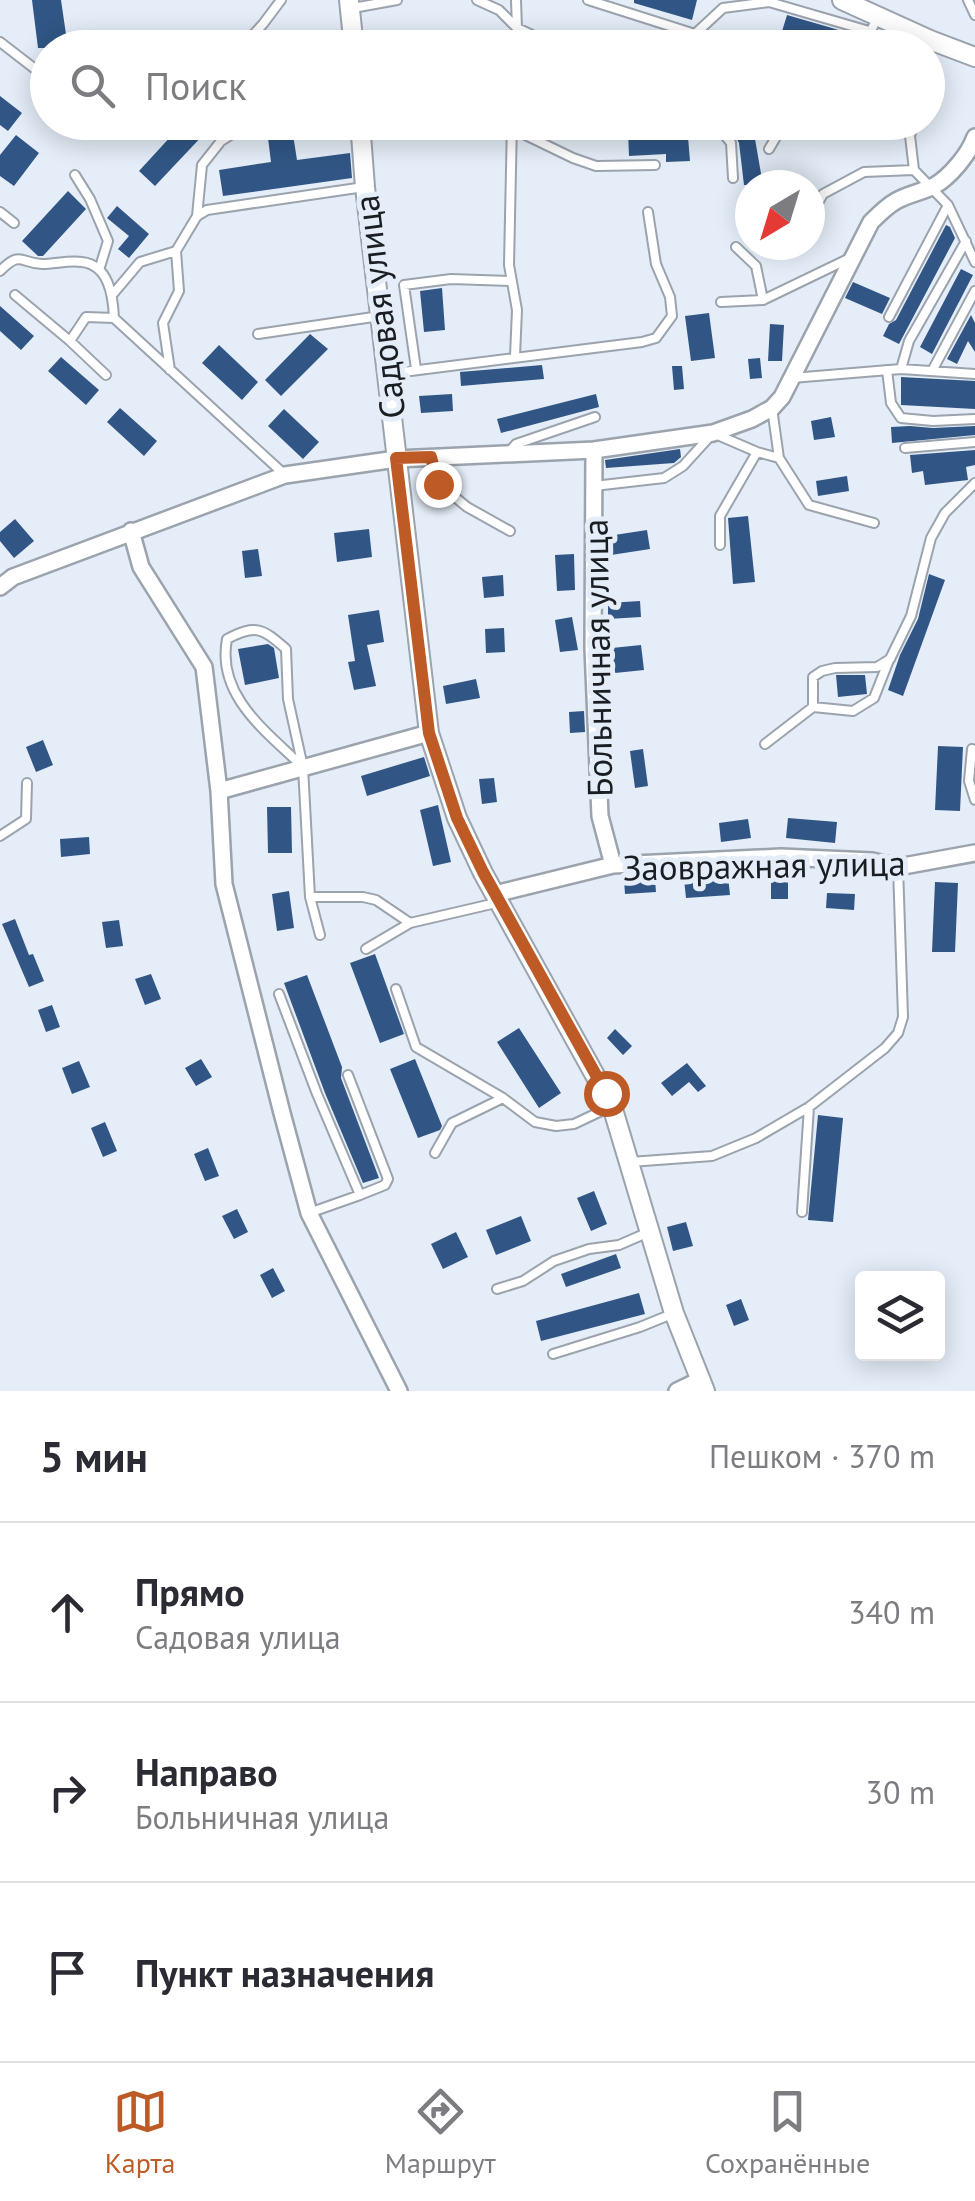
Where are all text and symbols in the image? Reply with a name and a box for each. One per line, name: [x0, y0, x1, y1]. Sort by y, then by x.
search box: [30, 30, 945, 140]
icon: search: [65, 58, 120, 113]
text: Поиск: [145, 61, 246, 110]
north arrow: [735, 170, 825, 260]
street label: Садовая улица: [342, 193, 416, 421]
route end: [416, 462, 462, 508]
street label: Больничная улица: [572, 519, 622, 797]
street label: Заовражная улица: [622, 840, 906, 890]
route start: [584, 1071, 630, 1117]
map controls: [855, 1271, 945, 1361]
button: layers: [855, 1271, 945, 1361]
text: 5 мин: [40, 1429, 148, 1484]
text: Пешком · 370 m: [709, 1435, 935, 1477]
text: Прямо: [135, 1567, 245, 1616]
icon: ahead: [40, 1585, 95, 1640]
text: 340 m: [848, 1591, 935, 1633]
text: Садовая улица: [135, 1616, 341, 1658]
text: Направо: [135, 1747, 278, 1796]
icon: right: [40, 1765, 95, 1820]
text: 30 m: [866, 1771, 935, 1813]
text: Больничная улица: [135, 1796, 389, 1838]
icon: arrive: [40, 1945, 95, 2000]
text: Пункт назначения: [135, 1948, 434, 1997]
tab: Карта: [105, 2084, 175, 2181]
tab: Маршрут: [385, 2084, 496, 2181]
tab: Сохранённые: [705, 2084, 870, 2181]

